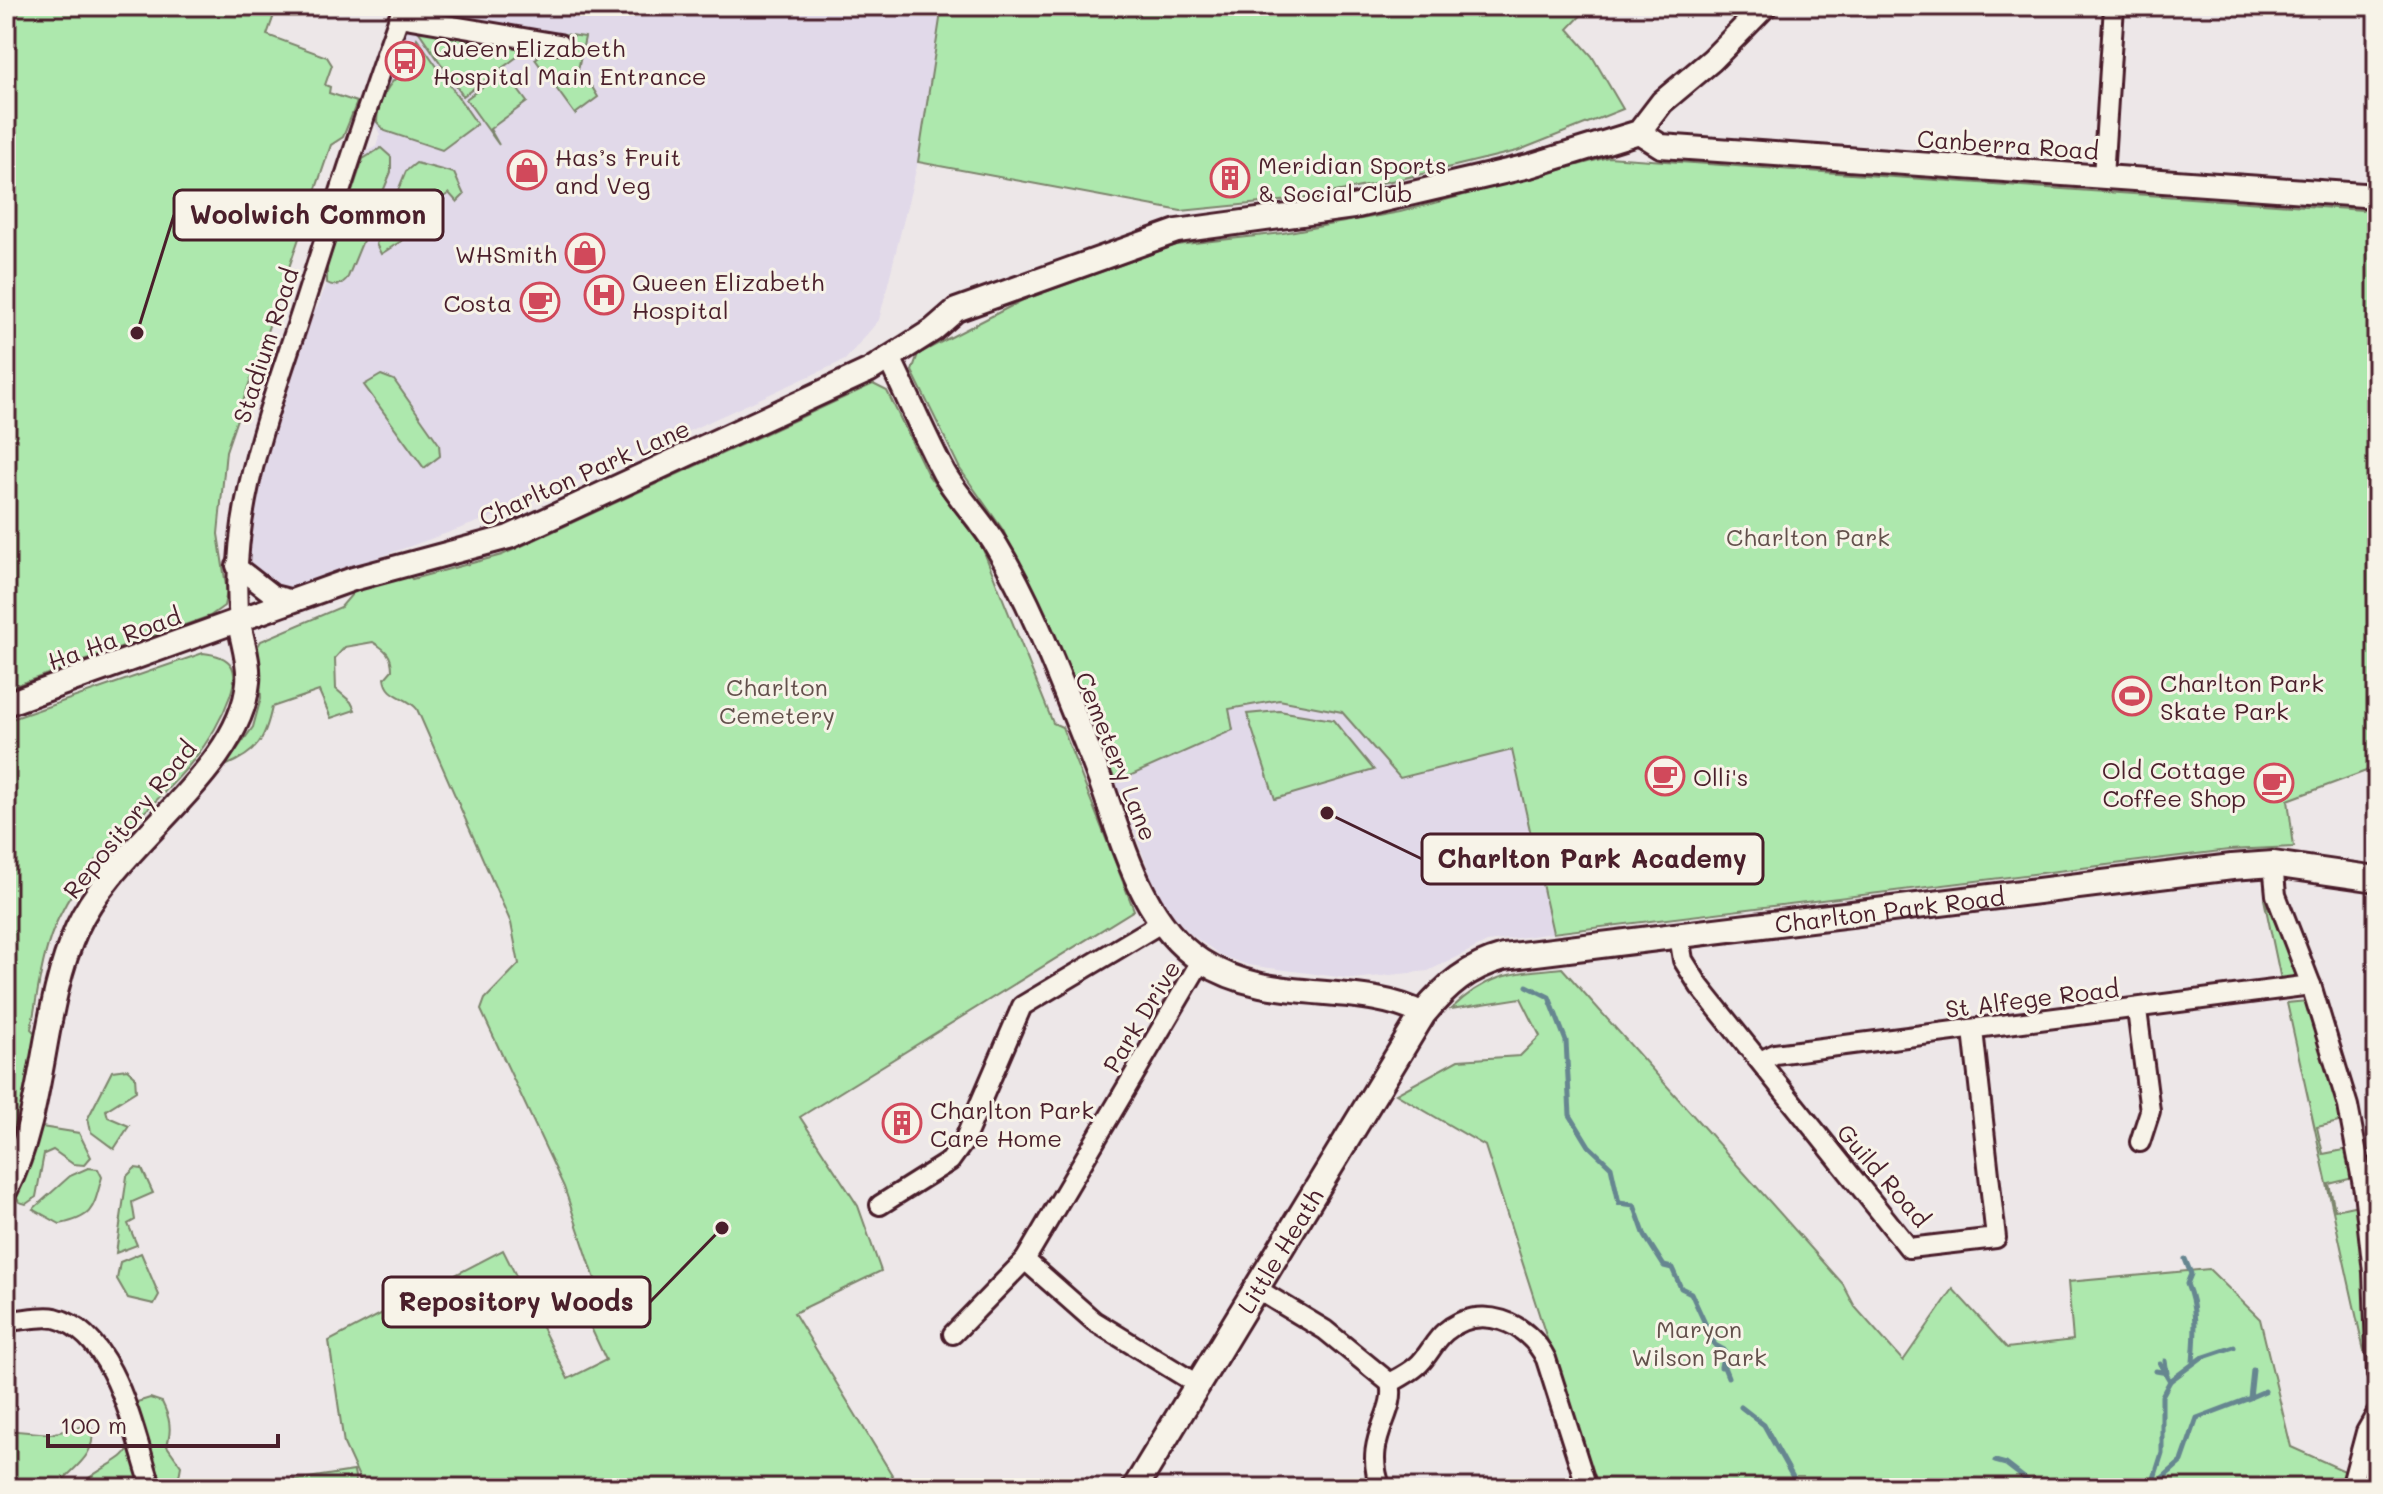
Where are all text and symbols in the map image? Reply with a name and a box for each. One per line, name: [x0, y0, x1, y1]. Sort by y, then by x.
place label: Queen Elizabeth Hospital Main Entrance: [433, 32, 707, 91]
bus stop icon: Queen Elizabeth Hospital Main Entrance: [384, 40, 426, 82]
street label: Canberra Road: [1916, 122, 2100, 166]
place label: Has’s Fruit and Veg: [555, 141, 681, 200]
shop icon: Has’s Fruit and Veg: [506, 149, 548, 191]
place label: Meridian Sports & Social Club: [1258, 149, 1447, 208]
building icon: Meridian Sports & Social Club: [1209, 157, 1251, 199]
callout: Woolwich Common: [174, 190, 443, 240]
text: Woolwich Common: [190, 197, 426, 231]
shop icon: WHSmith: [564, 232, 606, 274]
place label: WHSmith: [455, 238, 557, 269]
street label: Stadium Road: [225, 264, 305, 426]
place label: Queen Elizabeth Hospital: [632, 266, 824, 325]
hospital icon: Queen Elizabeth Hospital: [583, 274, 625, 316]
cafe icon: Costa: [519, 281, 561, 323]
place label: Costa: [443, 287, 512, 318]
street label: Charlton Park Lane: [474, 412, 694, 532]
park label: Charlton Park: [1726, 521, 1890, 552]
street label: Ha Ha Road: [43, 600, 185, 676]
street label: Cemetery Lane: [1069, 667, 1165, 845]
place label: Charlton Park Skate Park: [2160, 667, 2324, 726]
park label: Charlton Cemetery: [719, 671, 835, 730]
sports icon: Charlton Park Skate Park: [2111, 675, 2153, 717]
street label: Repository Road: [56, 733, 202, 905]
place label: Old Cottage Coffee Shop: [2102, 754, 2246, 813]
cafe icon: Olli's: [1644, 755, 1686, 797]
place label: Olli's: [1693, 761, 1748, 792]
cafe icon: Old Cottage Coffee Shop: [2253, 762, 2295, 804]
callout: Charlton Park Academy: [1422, 834, 1763, 884]
text: Charlton Park Academy: [1437, 841, 1747, 875]
street label: Charlton Park Road: [1773, 880, 2006, 939]
street label: Park Drive: [1095, 954, 1187, 1078]
street label: St Alfege Road: [1943, 972, 2121, 1024]
place label: Charlton Park Care Home: [930, 1094, 1094, 1153]
building icon: Charlton Park Care Home: [881, 1102, 923, 1144]
street label: Guild Road: [1831, 1117, 1937, 1233]
street label: Little Heath: [1230, 1182, 1329, 1319]
callout: Repository Woods: [383, 1277, 650, 1327]
text: Repository Woods: [398, 1284, 634, 1318]
park label: Maryon Wilson Park: [1631, 1313, 1767, 1372]
scale bar: [48, 1398, 278, 1448]
text: 100 m: [60, 1409, 127, 1440]

